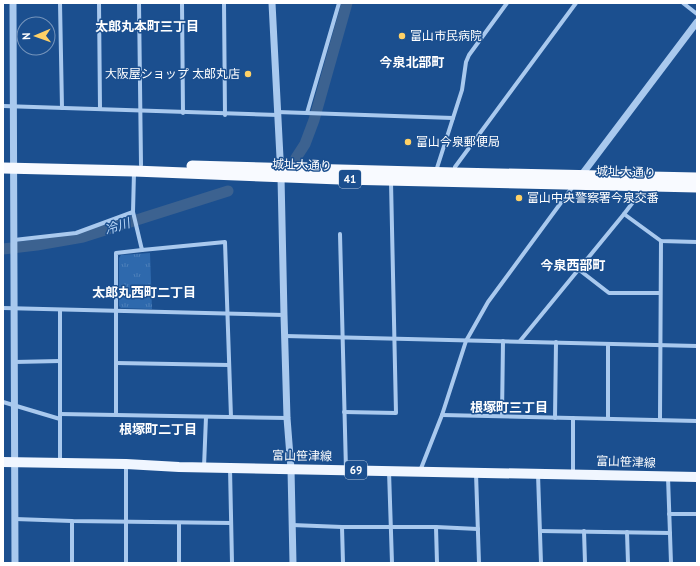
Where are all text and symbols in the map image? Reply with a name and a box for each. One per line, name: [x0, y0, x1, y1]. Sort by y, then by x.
north arrow: [16, 16, 56, 56]
district label: 太郎丸本町三丁目: [95, 18, 199, 35]
place label: 富山市民病院: [410, 28, 482, 43]
marker: 富山市民病院: [397, 31, 407, 41]
text: N: [19, 32, 33, 40]
district label: 今泉北部町: [379, 54, 445, 71]
place label: 大阪屋ショップ 太郎丸店: [105, 66, 240, 81]
marker: 大阪屋ショップ 太郎丸店: [243, 69, 253, 79]
place label: 富山今泉郵便局: [416, 134, 500, 149]
marker: 富山今泉郵便局: [403, 137, 413, 147]
street label: 城址大通り: [272, 156, 332, 173]
street label: 城址大通り: [596, 163, 656, 180]
road number: 41: [339, 170, 361, 188]
place label: 富山中央警察署今泉交番: [527, 190, 659, 205]
marker: 富山中央警察署今泉交番: [514, 193, 524, 203]
water label: 冷川: [102, 214, 134, 239]
district label: 今泉西部町: [540, 257, 606, 274]
district label: 太郎丸西町二丁目: [92, 284, 196, 301]
district label: 根塚町三丁目: [470, 399, 548, 416]
district label: 根塚町二丁目: [119, 421, 197, 438]
street label: 富山笹津線: [272, 447, 332, 464]
street label: 富山笹津線: [596, 453, 656, 470]
road number: 69: [345, 461, 367, 479]

